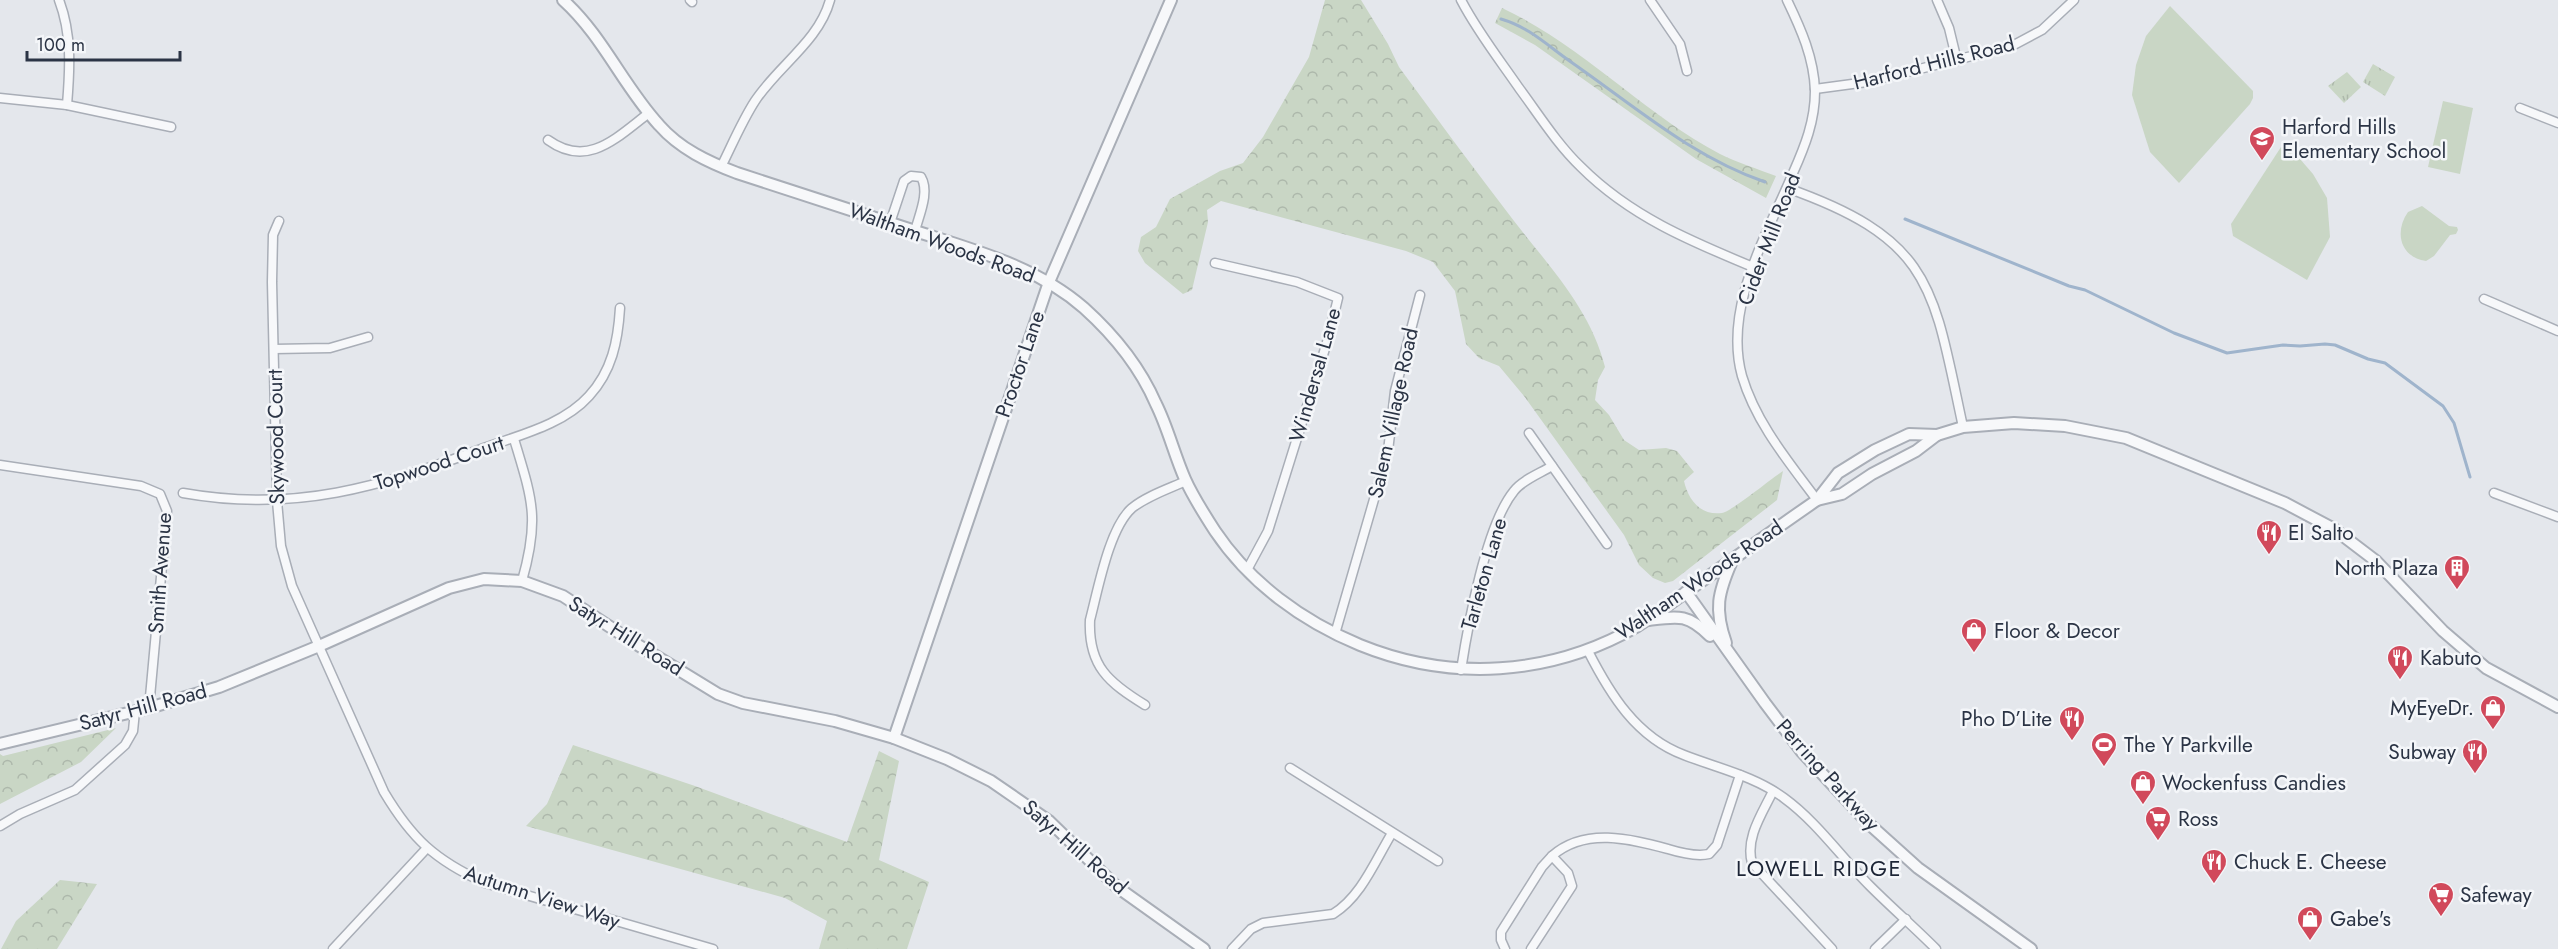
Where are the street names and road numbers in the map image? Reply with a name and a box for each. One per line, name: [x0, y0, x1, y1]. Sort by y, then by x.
street label: Harford Hills Road: [1850, 28, 2018, 98]
street label: Cider Mill Road: [1730, 168, 1808, 310]
street label: Waltham Woods Road: [845, 195, 1039, 291]
street label: Windersal Lane: [1282, 304, 1349, 446]
street label: Proctor Lane: [988, 307, 1052, 421]
street label: Salem Village Road: [1360, 325, 1426, 501]
street label: Skywood Court: [260, 369, 292, 505]
street label: Topwood Court: [370, 428, 508, 498]
street label: Smith Avenue: [141, 511, 179, 634]
street label: Waltham Woods Road: [1609, 513, 1789, 647]
street label: Tarleton Lane: [1454, 514, 1514, 634]
street label: Satyr Hill Road: [562, 589, 690, 683]
street label: Satyr Hill Road: [76, 676, 210, 738]
street label: Perring Parkway: [1769, 712, 1887, 838]
street label: Satyr Hill Road: [1016, 793, 1134, 901]
street label: Autumn View Way: [460, 858, 625, 937]

